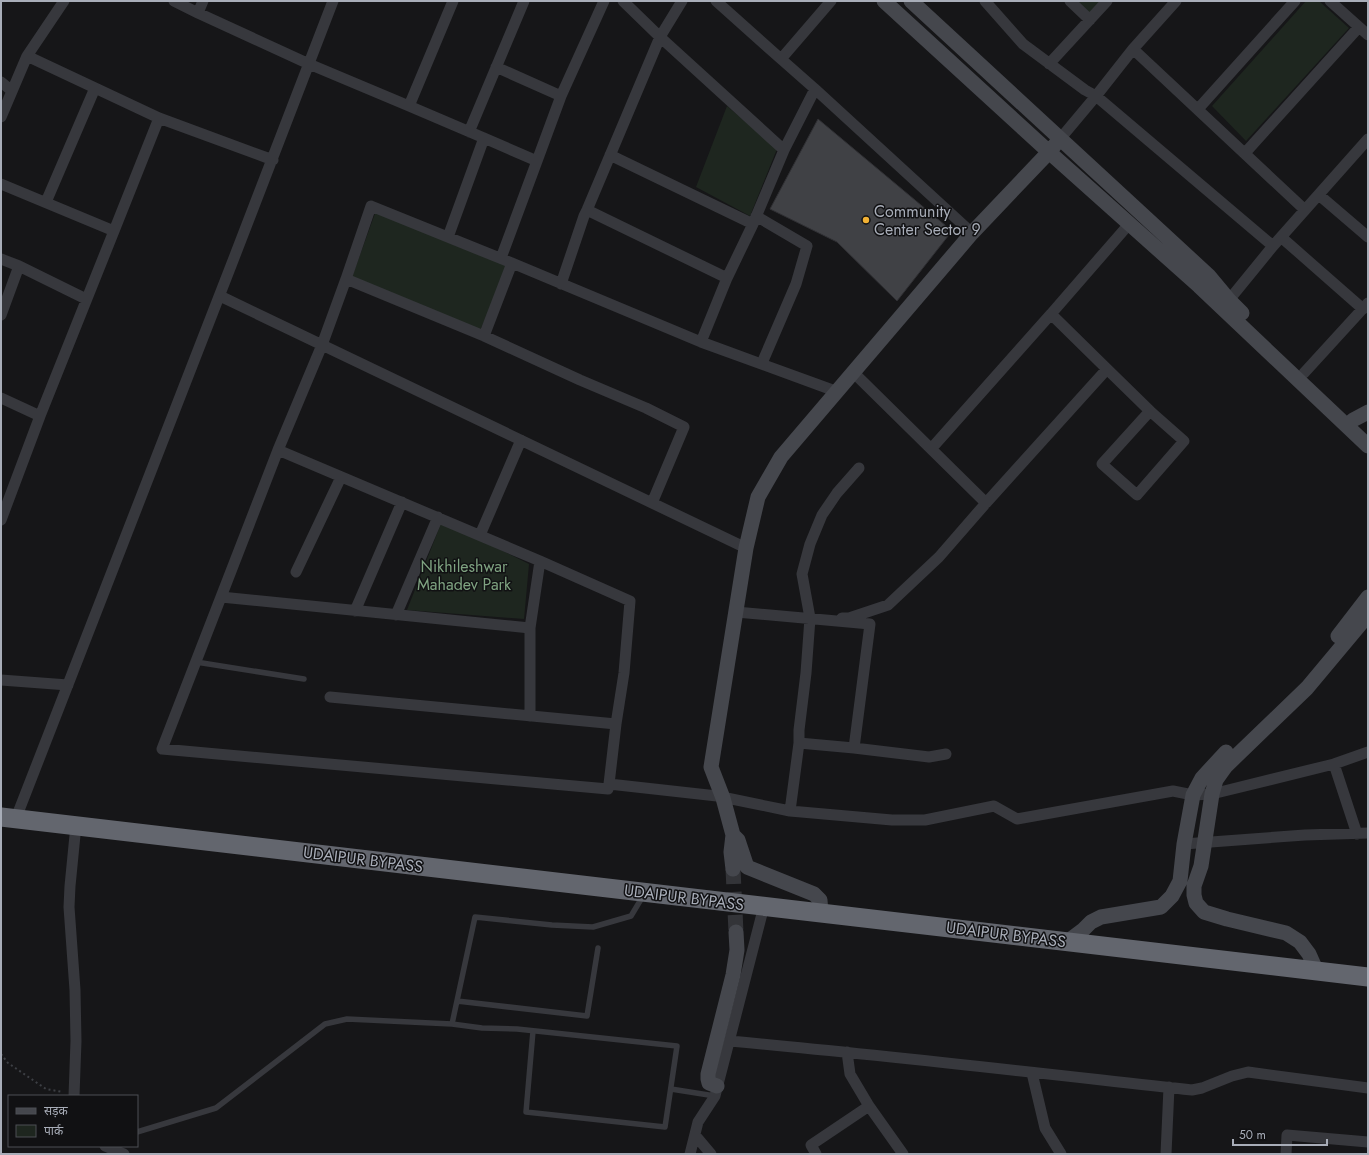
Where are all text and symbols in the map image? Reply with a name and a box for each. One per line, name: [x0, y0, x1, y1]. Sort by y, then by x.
place label: Community Center Sector 9: [874, 200, 981, 241]
marker: Community Center Sector 9: [861, 215, 871, 225]
park label: Nikhileshwar Mahadev Park: [417, 555, 512, 596]
street label: UDAIPUR BYPASS: [302, 841, 424, 878]
street label: UDAIPUR BYPASS: [623, 879, 745, 916]
street label: UDAIPUR BYPASS: [945, 916, 1067, 953]
legend: [8, 1095, 138, 1147]
text: सड़क: [44, 1102, 69, 1120]
scale bar: [1233, 1121, 1327, 1147]
text: पार्क: [44, 1122, 64, 1140]
text: 50 m: [1239, 1126, 1266, 1144]

